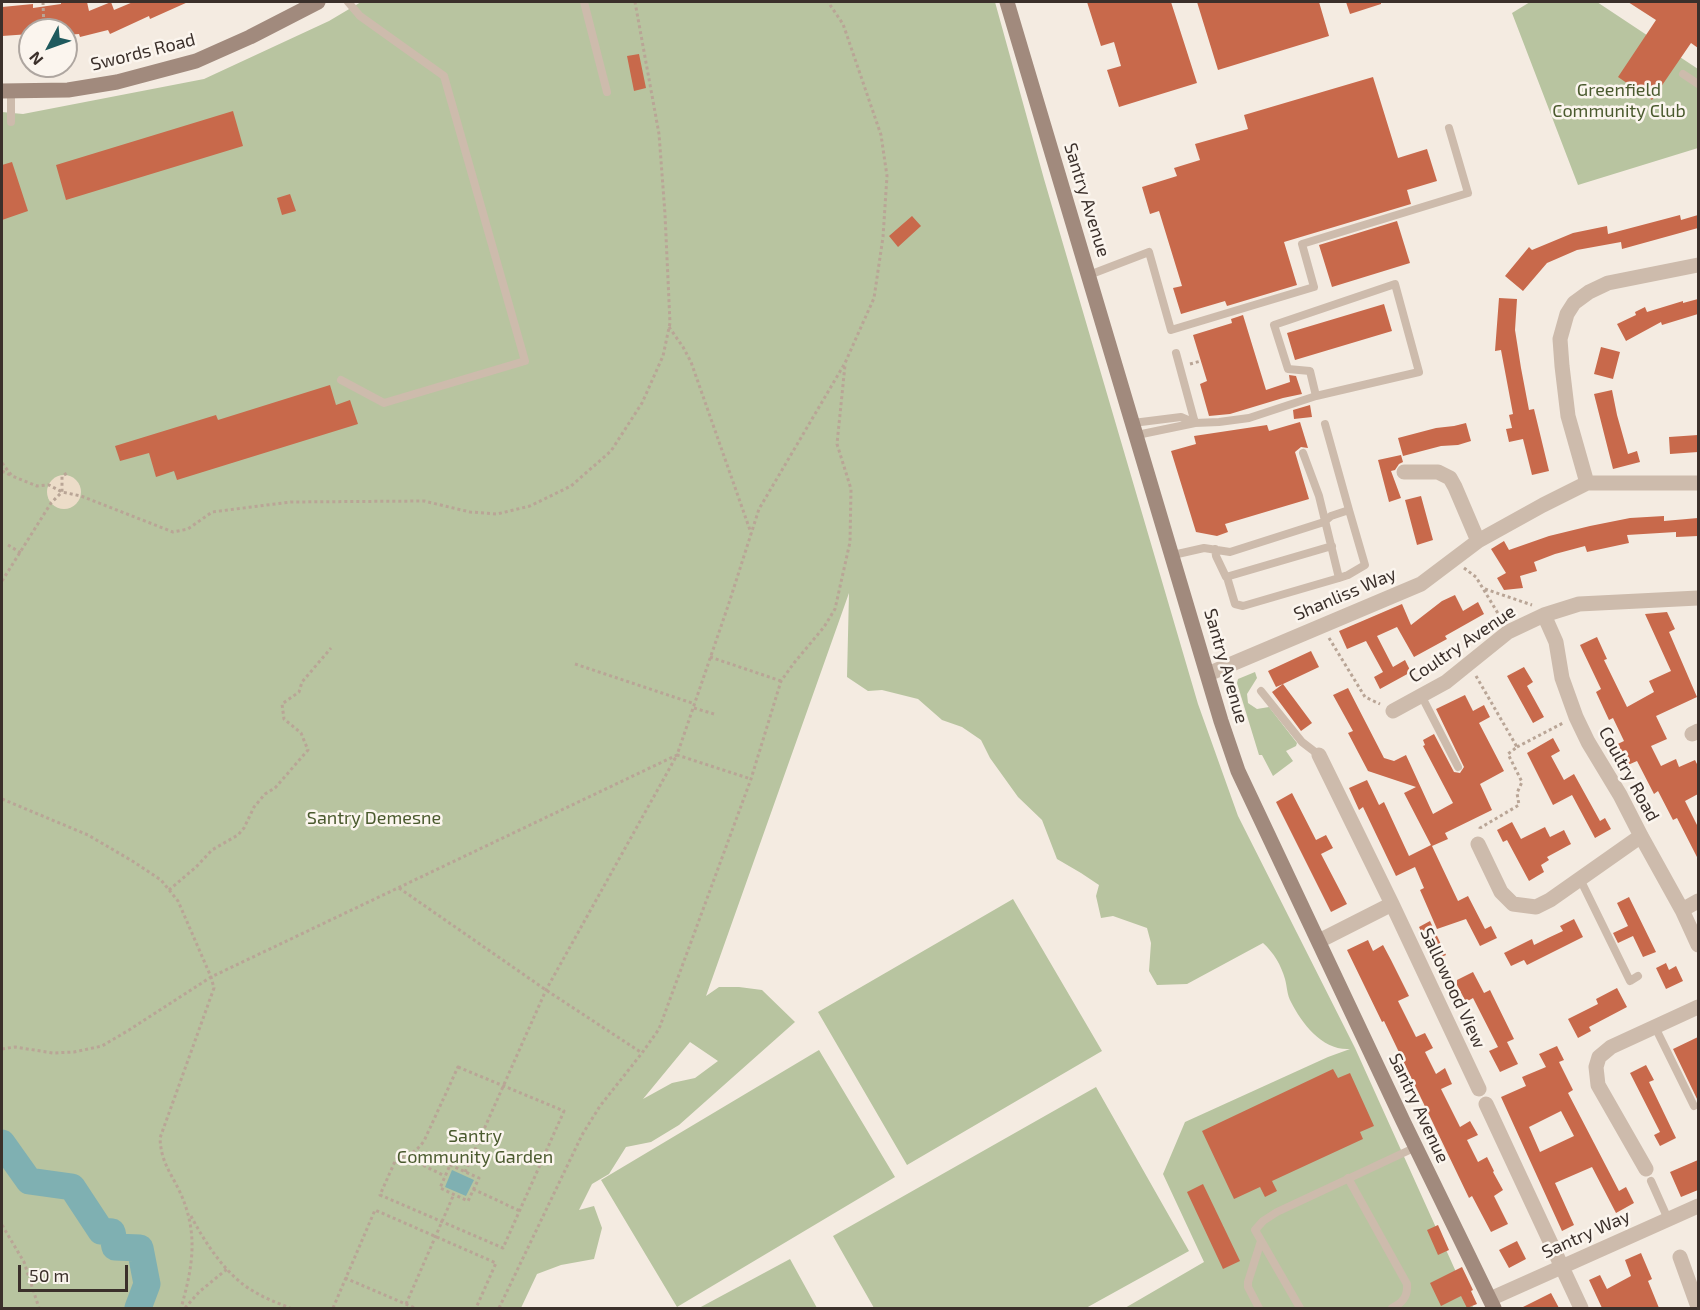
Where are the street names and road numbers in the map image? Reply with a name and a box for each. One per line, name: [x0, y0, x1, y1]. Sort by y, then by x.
street label: Swords Road: [88, 29, 198, 75]
street label: Santry Avenue: [1059, 140, 1115, 260]
street label: Shanliss Way: [1290, 563, 1400, 625]
street label: Coultry Avenue: [1405, 600, 1519, 688]
street label: Santry Avenue: [1199, 606, 1253, 726]
street label: Coultry Road: [1594, 723, 1664, 825]
street label: Sallowood View: [1416, 924, 1490, 1052]
street label: Santry Avenue: [1384, 1050, 1454, 1166]
street label: Santry Way: [1539, 1205, 1633, 1263]

